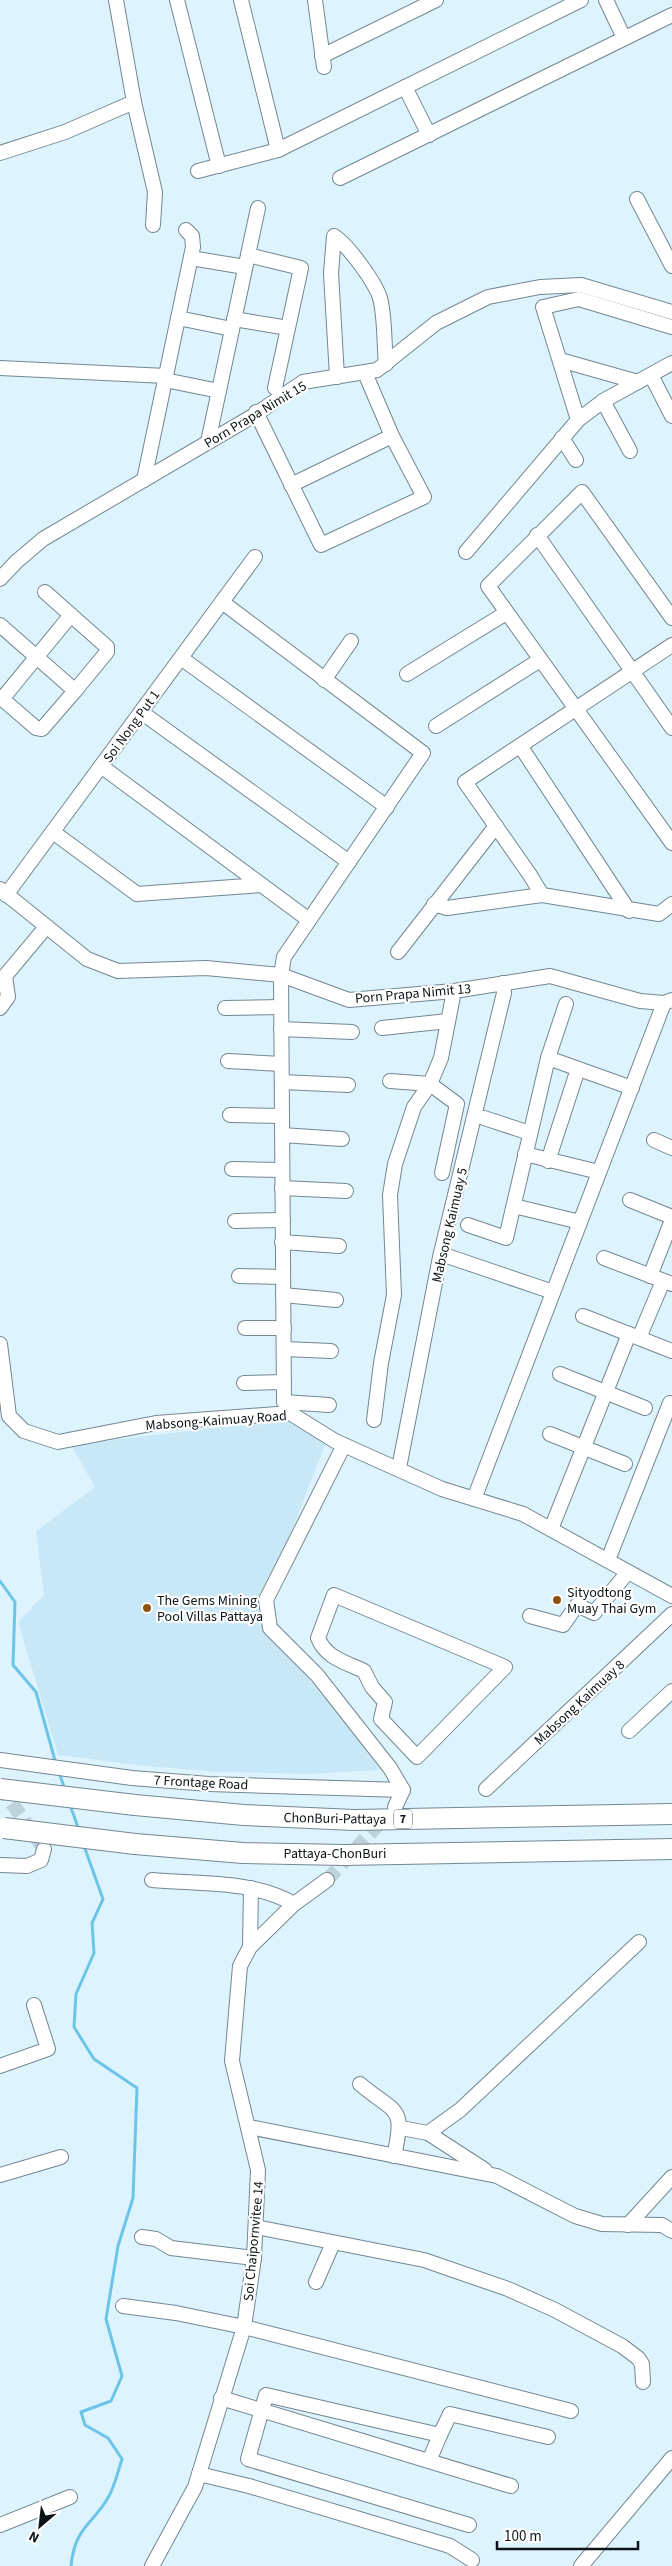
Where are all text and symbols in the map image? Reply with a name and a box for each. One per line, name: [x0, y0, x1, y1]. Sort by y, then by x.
street label: Porn Prapa Nimit 15: [200, 376, 311, 453]
street label: Soi Nong Put 1: [99, 686, 165, 767]
street label: Porn Prapa Nimit 13: [354, 979, 472, 1009]
street label: Mabsong Kaimuay 5: [427, 1166, 473, 1285]
street label: Mabsong-Kaimuay Road: [145, 1406, 287, 1436]
place label: Sityodtong Muay Thai Gym: [567, 1583, 656, 1619]
place label: The Gems Mining Pool Villas Pattaya: [157, 1591, 263, 1627]
marker: Sityodtong Muay Thai Gym: [551, 1594, 563, 1606]
marker: The Gems Mining Pool Villas Pattaya: [141, 1602, 153, 1614]
street label: Mabsong Kaimuay 8: [530, 1655, 629, 1750]
street label: 7 Frontage Road: [153, 1771, 249, 1795]
street label: ChonBuri-Pattaya: [283, 1808, 387, 1830]
road number: 7: [394, 1810, 412, 1828]
street label: Pattaya-ChonBuri: [284, 1844, 386, 1864]
street label: Soi Chaipornvitee 14: [239, 2180, 269, 2302]
north arrow: [15, 2501, 65, 2551]
scale bar: [497, 2518, 638, 2550]
text: N: [26, 2526, 43, 2548]
text: 100 m: [504, 2526, 542, 2547]

